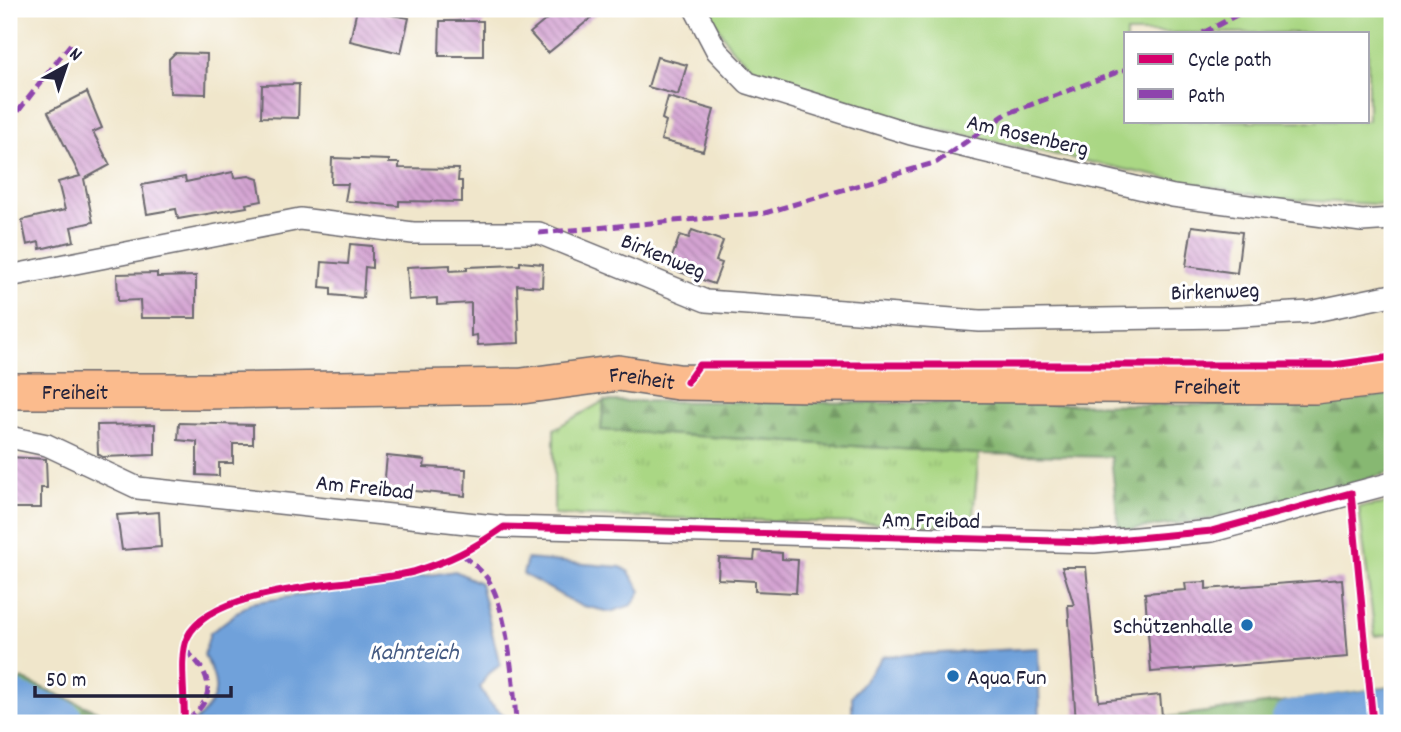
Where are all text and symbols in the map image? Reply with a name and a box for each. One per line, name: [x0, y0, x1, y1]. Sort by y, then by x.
north arrow: [32, 32, 102, 102]
legend: [1124, 32, 1370, 122]
text: N: [62, 42, 87, 69]
text: Cycle path: [1188, 47, 1271, 77]
text: Path: [1188, 83, 1225, 113]
street label: Am Rosenberg: [963, 107, 1091, 167]
street label: Birkenweg: [615, 226, 710, 290]
street label: Birkenweg: [1170, 275, 1260, 312]
street label: Freiheit: [607, 360, 677, 401]
street label: Freiheit: [1174, 372, 1241, 406]
street label: Freiheit: [42, 378, 108, 411]
street label: Am Freibad: [314, 468, 415, 511]
street label: Am Freibad: [882, 505, 980, 540]
place label: Schützenhalle: [1113, 612, 1233, 645]
marker: Schützenhalle: [1239, 617, 1255, 633]
water label: Kahnteich: [370, 637, 459, 671]
scale bar: [35, 655, 231, 699]
place label: Aqua Fun: [967, 663, 1047, 696]
text: 50 m: [46, 667, 86, 697]
marker: Aqua Fun: [945, 668, 961, 684]

